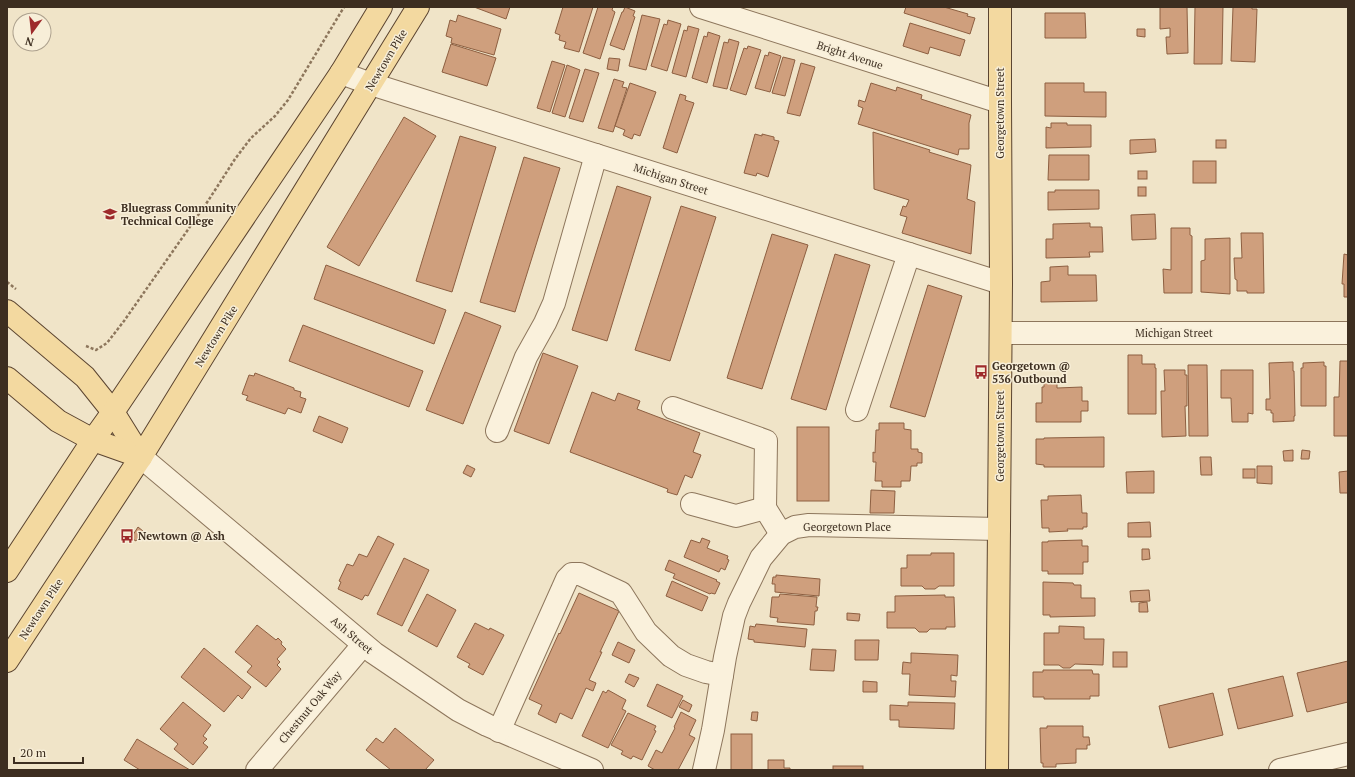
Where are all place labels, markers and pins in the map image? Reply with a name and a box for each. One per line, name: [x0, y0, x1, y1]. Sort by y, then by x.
place label: Bluegrass Community Technical College: [121, 201, 236, 228]
school or university icon: Bluegrass Community Technical College: [102, 206, 118, 222]
place label: Georgetown @ 536 Outbound: [992, 359, 1070, 386]
bus stop icon: Georgetown @ 536 Outbound: [973, 364, 989, 380]
bus stop icon: Newtown @ Ash: [119, 528, 135, 544]
place label: Newtown @ Ash: [138, 529, 225, 543]

